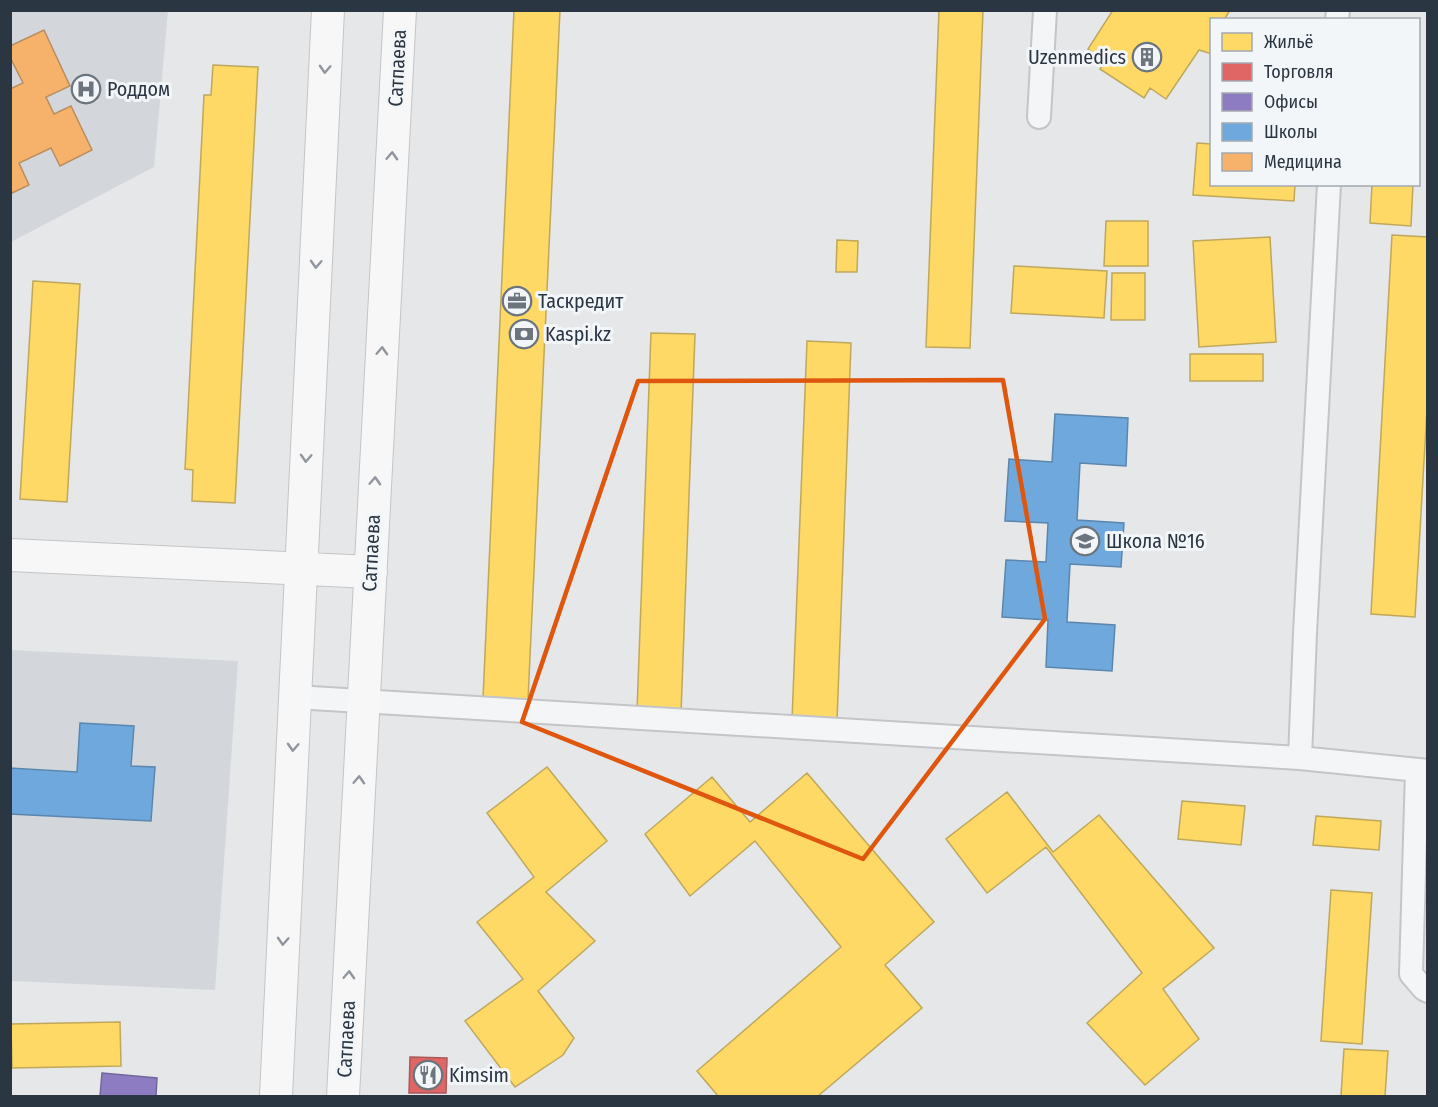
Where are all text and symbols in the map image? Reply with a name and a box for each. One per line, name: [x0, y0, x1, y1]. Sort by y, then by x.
legend: [1210, 18, 1420, 186]
street label: Сатпаева: [383, 29, 411, 107]
text: Жильё: [1264, 31, 1314, 53]
building icon: Uzenmedics: [1131, 41, 1163, 73]
place label: Uzenmedics: [1028, 45, 1126, 69]
text: Торговля: [1264, 61, 1333, 83]
one-way arrow: [318, 64, 331, 73]
hospital icon: Роддом: [70, 73, 102, 105]
place label: Роддом: [107, 77, 170, 101]
text: Офисы: [1264, 91, 1318, 113]
text: Школы: [1264, 121, 1318, 143]
text: Медицина: [1264, 151, 1342, 173]
one-way arrow: [385, 152, 398, 161]
one-way arrow: [309, 259, 322, 268]
office icon: Таскредит: [501, 285, 533, 317]
place label: Таскредит: [538, 289, 624, 313]
bank icon: Kaspi.kz: [508, 318, 540, 350]
place label: Kaspi.kz: [545, 322, 611, 346]
one-way arrow: [375, 346, 388, 355]
one-way arrow: [300, 454, 313, 463]
one-way arrow: [369, 476, 382, 485]
street label: Сатпаева: [357, 514, 385, 592]
school or university icon: Школа №16: [1069, 525, 1101, 557]
place label: Школа №16: [1106, 529, 1205, 553]
one-way arrow: [286, 742, 299, 751]
one-way arrow: [353, 776, 366, 785]
one-way arrow: [277, 937, 290, 946]
one-way arrow: [342, 971, 355, 980]
street label: Сатпаева: [332, 1000, 360, 1078]
restaurant icon: Kimsim: [412, 1059, 444, 1091]
place label: Kimsim: [449, 1063, 509, 1087]

